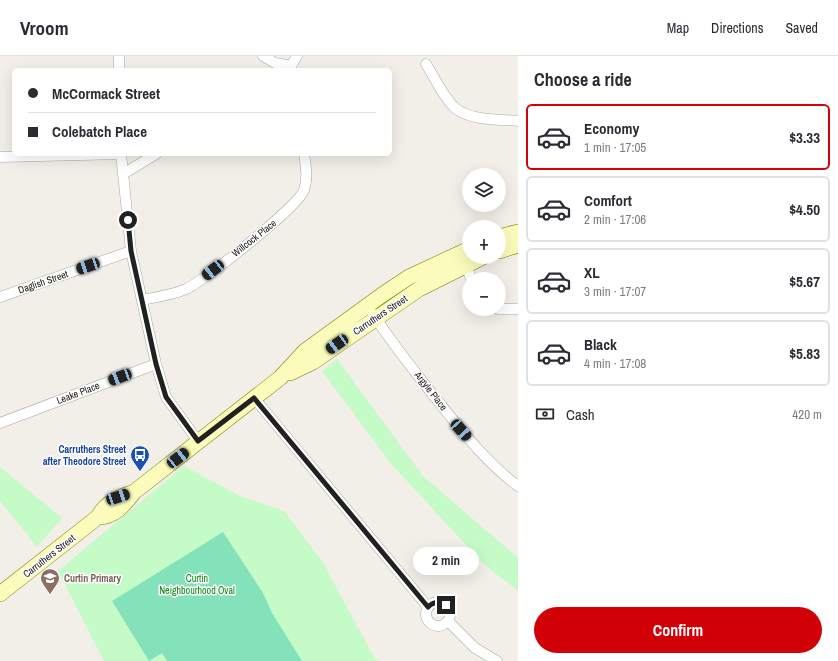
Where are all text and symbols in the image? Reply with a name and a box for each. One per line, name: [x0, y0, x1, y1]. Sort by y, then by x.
text: Vroom: [20, 15, 69, 41]
text: Map: [667, 19, 689, 37]
text: Directions: [711, 19, 763, 37]
text: Saved: [785, 19, 818, 37]
text: Choose a ride: [534, 67, 632, 92]
text: McCormack Street: [52, 83, 160, 104]
text: Economy: [584, 118, 639, 139]
icon: car: [536, 119, 572, 155]
text: Colebatch Place: [52, 121, 147, 142]
text: $3.33: [789, 127, 820, 148]
text: 1 min · 17:05: [584, 139, 646, 156]
map controls: [462, 168, 506, 316]
button: layers: [462, 168, 506, 212]
text: Comfort: [584, 190, 632, 211]
icon: car: [536, 191, 572, 227]
text: $4.50: [789, 199, 820, 220]
route start: [119, 211, 137, 229]
text: 2 min · 17:06: [584, 211, 646, 228]
street label: Willcock Place: [229, 216, 279, 260]
button: +: [462, 220, 506, 264]
car: [75, 256, 101, 276]
car: [200, 258, 226, 282]
text: XL: [584, 262, 600, 283]
icon: car: [536, 263, 572, 299]
street label: Daglish Street: [16, 267, 70, 297]
text: $5.67: [789, 271, 820, 292]
button: −: [462, 272, 506, 316]
text: 3 min · 17:07: [584, 283, 646, 300]
street label: Carruthers Street: [350, 292, 410, 338]
car: [324, 332, 350, 356]
text: Black: [584, 334, 617, 355]
icon: car: [536, 335, 572, 371]
text: $5.83: [789, 343, 820, 364]
text: 4 min · 17:08: [584, 355, 646, 372]
car: [107, 367, 133, 387]
street label: Argyle Place: [411, 368, 451, 413]
street label: Leake Place: [55, 379, 102, 407]
icon: cash: [534, 403, 556, 425]
text: Cash: [566, 404, 595, 425]
text: 420 m: [792, 406, 822, 423]
car: [449, 417, 473, 443]
place label: Carruthers Street after Theodore Street: [43, 443, 126, 468]
bus stop icon: Carruthers Street after Theodore Street: [129, 444, 151, 472]
car: [165, 446, 191, 470]
car: [105, 488, 131, 506]
street label: Carruthers Street: [20, 531, 78, 580]
callout: 2 min: [413, 547, 479, 575]
text: 2 min: [432, 552, 460, 569]
school or university icon: Curtin Primary: [39, 567, 61, 595]
place label: Curtin Primary: [64, 572, 121, 585]
park label: Curtin Neighbourhood Oval: [159, 572, 235, 597]
route end: [437, 596, 455, 614]
button: Confirm: [534, 607, 822, 653]

